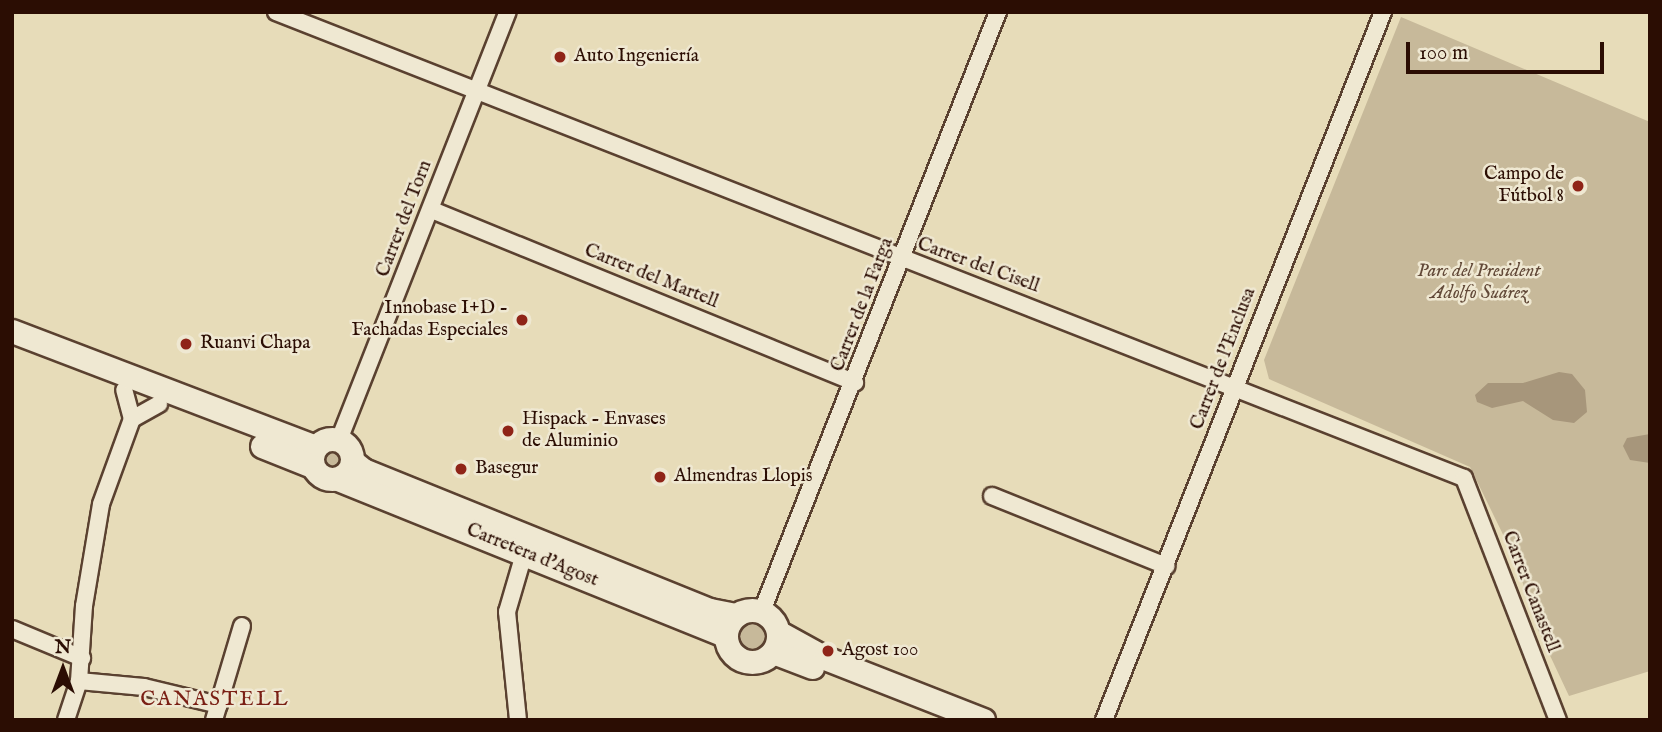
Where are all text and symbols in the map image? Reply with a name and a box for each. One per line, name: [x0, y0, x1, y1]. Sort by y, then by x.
scale bar: [1410, 28, 1608, 72]
text: 100 m: [1419, 40, 1468, 67]
place label: Auto Ingeniería: [574, 46, 699, 68]
marker: Auto Ingeniería: [552, 49, 568, 65]
street label: Carrer del Torn: [372, 157, 438, 281]
place label: Campo de Fútbol 8: [1484, 164, 1564, 208]
marker: Campo de Fútbol 8: [1570, 178, 1586, 194]
street label: Carrer del Cisell: [914, 233, 1042, 299]
street label: Carrer de la Farga: [827, 235, 899, 375]
street label: Carrer del Martell: [581, 240, 721, 314]
park label: Parc del President Adolfo Suárez: [1417, 261, 1541, 305]
street label: Carrer de l'Enclusa: [1186, 285, 1262, 433]
place label: Innobase I+D - Fachadas Especiales: [352, 298, 508, 342]
marker: Innobase I+D - Fachadas Especiales: [514, 312, 530, 328]
place label: Ruanvi Chapa: [200, 333, 310, 355]
marker: Ruanvi Chapa: [178, 336, 194, 352]
place label: Hispack - Envases de Aluminio: [522, 409, 666, 453]
marker: Hispack - Envases de Aluminio: [500, 423, 516, 439]
place label: Basegur: [475, 458, 538, 480]
marker: Basegur: [453, 461, 469, 477]
place label: Almendras Llopis: [674, 466, 812, 488]
marker: Almendras Llopis: [652, 469, 668, 485]
street label: Carretera d'Agost: [463, 519, 601, 593]
street label: Carrer Canastell: [1496, 528, 1564, 656]
north arrow: [28, 634, 98, 704]
text: N: [55, 636, 71, 660]
place label: Agost 100: [842, 640, 918, 662]
marker: Agost 100: [820, 643, 836, 659]
district label: CANASTELL: [141, 687, 289, 713]

